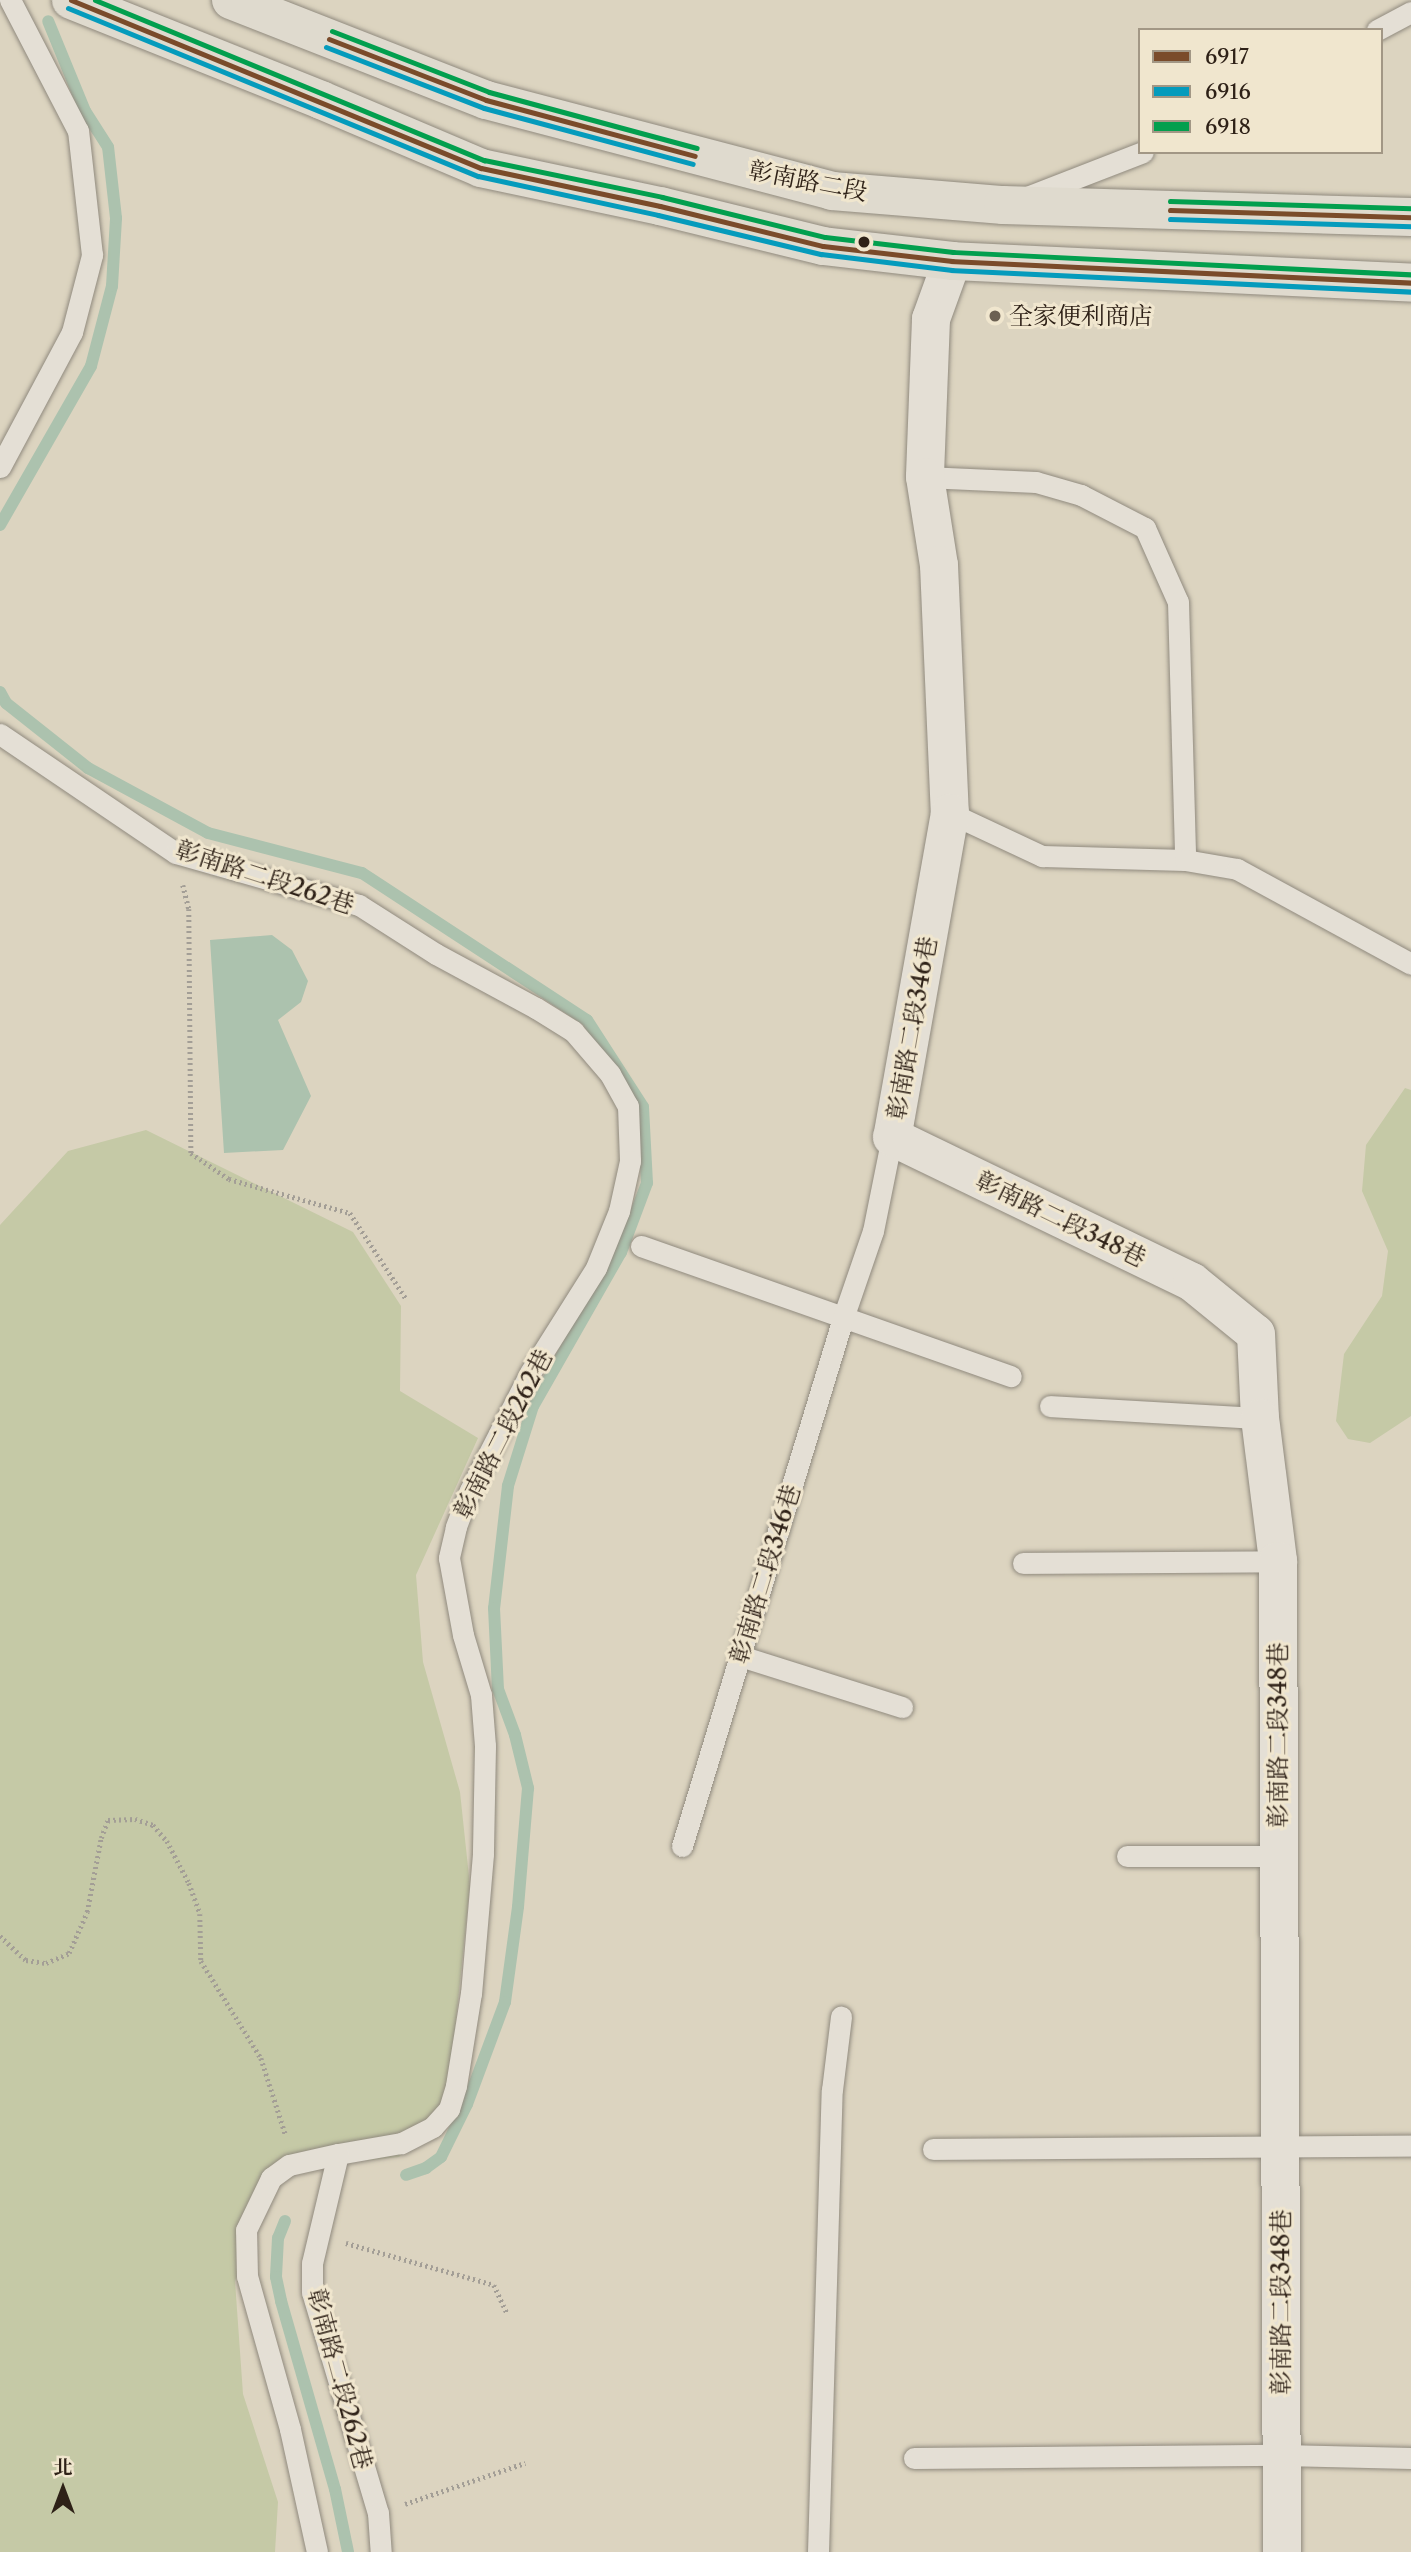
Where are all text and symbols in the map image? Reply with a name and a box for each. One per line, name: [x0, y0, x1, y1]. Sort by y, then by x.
legend: [1138, 28, 1383, 154]
text: 6917: [1205, 44, 1249, 69]
text: 6916: [1205, 79, 1251, 104]
text: 6918: [1205, 114, 1251, 139]
street label: 彰南路二段: [746, 155, 870, 207]
unlabelled marker: [857, 235, 871, 249]
place label: 全家便利商店: [1009, 302, 1153, 330]
marker: 全家便利商店: [987, 308, 1003, 324]
street label: 彰南路二段262巷: [172, 835, 358, 919]
street label: 彰南路二段346巷: [882, 934, 942, 1122]
street label: 彰南路二段348巷: [971, 1165, 1151, 1273]
street label: 彰南路二段262巷: [448, 1345, 558, 1523]
street label: 彰南路二段346巷: [724, 1481, 806, 1667]
street label: 彰南路二段348巷: [1264, 1642, 1292, 1828]
street label: 彰南路二段348巷: [1267, 2209, 1295, 2395]
street label: 彰南路二段262巷: [302, 2286, 378, 2472]
north arrow: [28, 2454, 98, 2524]
text: 北: [53, 2456, 73, 2479]

